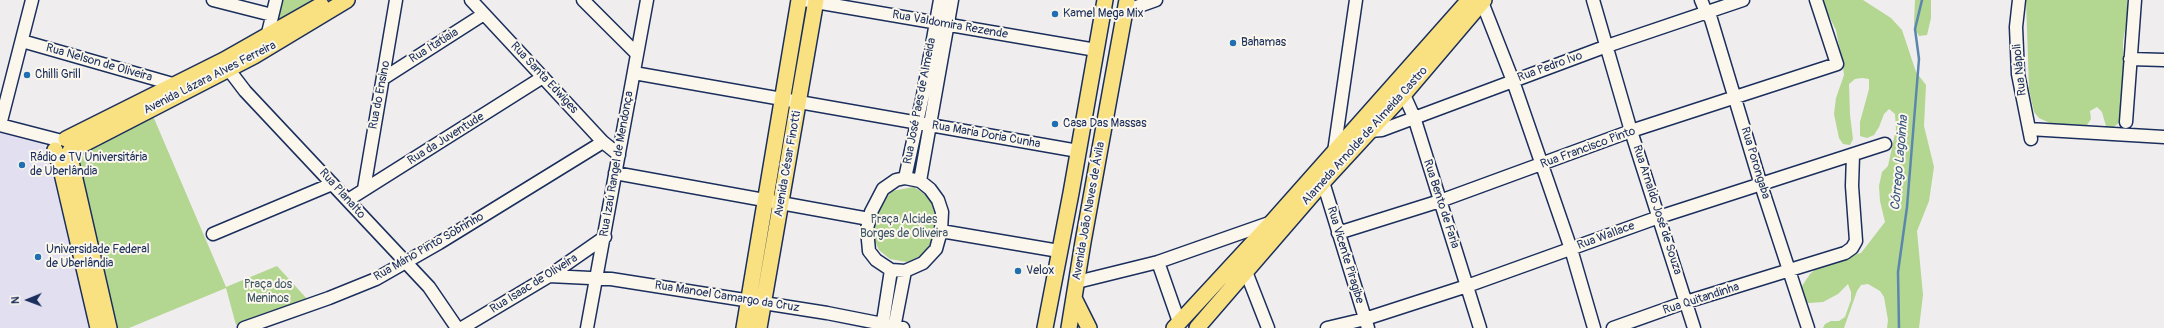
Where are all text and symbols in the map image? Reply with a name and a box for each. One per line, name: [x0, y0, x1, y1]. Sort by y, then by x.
place label: Kamel Mega Mix: [1063, 7, 1143, 21]
street label: Rua Valdomira Rezende: [891, 8, 1009, 42]
marker: Kamel Mega Mix: [1050, 9, 1060, 19]
street label: Rua Itatiaia: [407, 25, 461, 67]
street label: Rua José Paes de Almeida: [901, 36, 939, 166]
place label: Bahamas: [1241, 36, 1286, 50]
street label: Avenida Lázara Alves Ferreira: [141, 38, 279, 118]
marker: Bahamas: [1228, 38, 1238, 48]
street label: Rua Santa Edwiges: [507, 39, 581, 117]
street label: Rua Nelson de Oliveira: [44, 41, 154, 85]
street label: Rua Nápoli: [2010, 43, 2030, 97]
street label: Rua Pedro Ivo: [1516, 49, 1584, 85]
street label: Rua do Ensino: [366, 60, 394, 130]
street label: Alameda Arnolde de Almeida Castro: [1299, 64, 1431, 208]
place label: Chilli Grill: [35, 68, 81, 82]
marker: Chilli Grill: [22, 70, 32, 80]
street label: Rua Izaú Rangel de Mendonça: [597, 90, 637, 238]
street label: Rua da Juventude: [405, 110, 487, 168]
street label: Avenida César Finotti: [772, 110, 804, 218]
water label: Córrego Lagoinha: [1888, 115, 1912, 211]
place label: Casa Das Massas: [1063, 117, 1146, 131]
street label: Rua Maria Doria Cunha: [931, 118, 1041, 152]
marker: Casa Das Massas: [1050, 119, 1060, 129]
street label: Rua Francisco Pinto: [1539, 124, 1637, 172]
street label: Rua Porongaba: [1737, 125, 1773, 201]
street label: Avenida João Naves de Ávila: [1070, 141, 1108, 281]
street label: Rua Arnaldo José de Souza: [1629, 143, 1685, 277]
place label: Rádio e TV Universitária de Uberlândia: [30, 151, 147, 179]
street label: Rua Bento de Faria: [1420, 158, 1462, 250]
marker: Rádio e TV Universitária de Uberlândia: [17, 160, 27, 170]
street label: Rua Planalto: [316, 166, 368, 222]
street label: Rua Vicente Piragibe: [1323, 205, 1367, 305]
street label: Rua Mário Pinto Sobrinho: [371, 210, 487, 284]
park label: Praça Alcides Borges de Oliveira: [860, 213, 948, 241]
street label: Rua Wallace: [1575, 219, 1637, 253]
place label: Universidade Federal de Uberlândia: [46, 243, 150, 271]
street label: Rua Isaac de Oliveira: [488, 251, 580, 317]
marker: Universidade Federal de Uberlândia: [33, 252, 43, 262]
place label: Velox: [1026, 264, 1054, 278]
marker: Velox: [1013, 266, 1023, 276]
park label: Praça dos Meninos: [244, 278, 292, 306]
street label: Rua Manoel Camargo da Cruz: [654, 278, 800, 316]
north arrow: [8, 280, 48, 320]
street label: Rua Quitandinha: [1661, 280, 1741, 318]
text: N: [9, 296, 22, 304]

